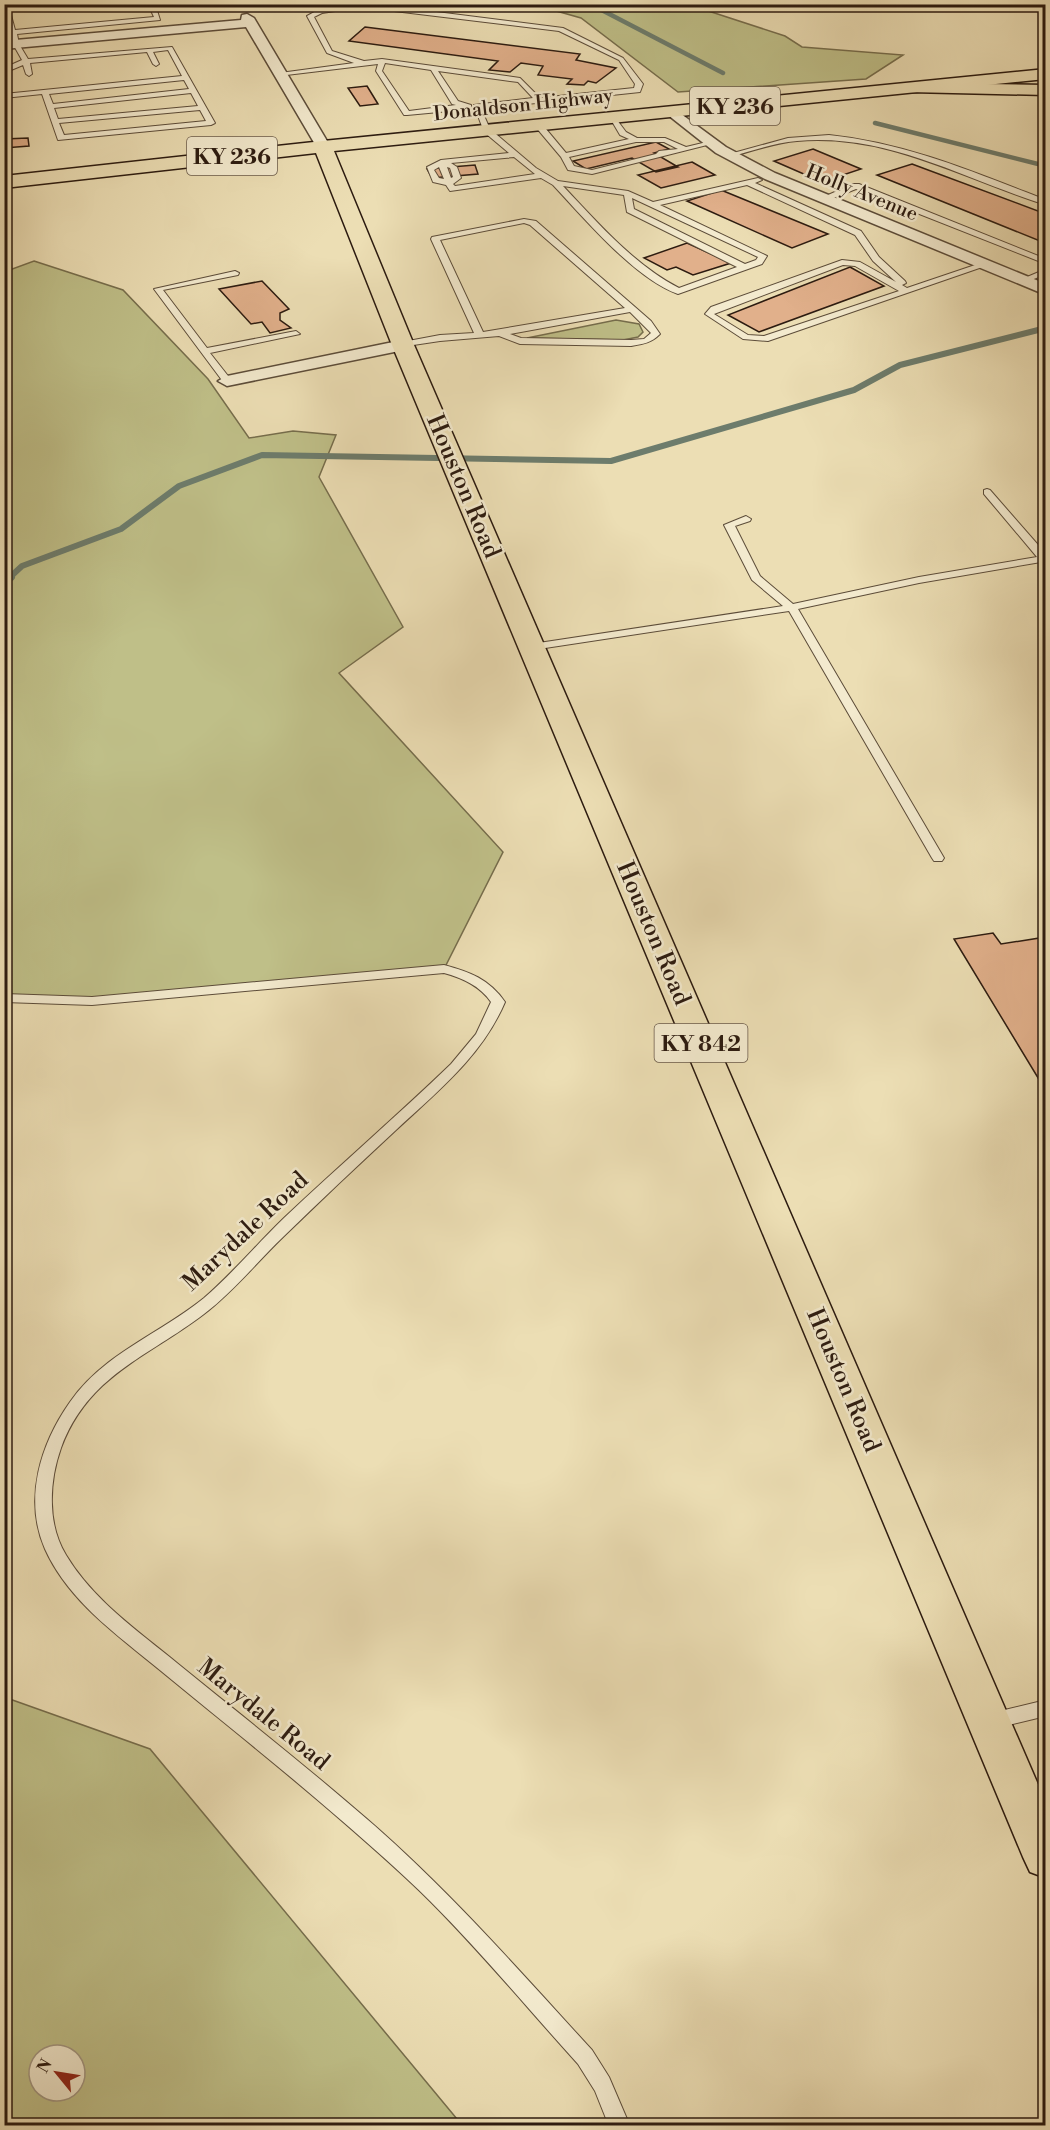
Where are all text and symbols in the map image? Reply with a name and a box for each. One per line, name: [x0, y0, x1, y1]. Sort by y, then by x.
street label: Donaldson Highway: [432, 84, 615, 127]
road number: KY 236: [690, 87, 780, 125]
road number: KY 236: [187, 137, 277, 175]
street label: Holly Avenue: [802, 160, 921, 227]
street label: Houston Road: [419, 410, 507, 563]
street label: Houston Road: [609, 857, 697, 1010]
road number: KY 842: [654, 1024, 748, 1062]
street label: Marydale Road: [176, 1165, 315, 1298]
street label: Houston Road: [799, 1304, 887, 1457]
street label: Marydale Road: [191, 1652, 336, 1777]
north arrow: [27, 2043, 87, 2103]
text: N: [33, 2055, 57, 2076]

